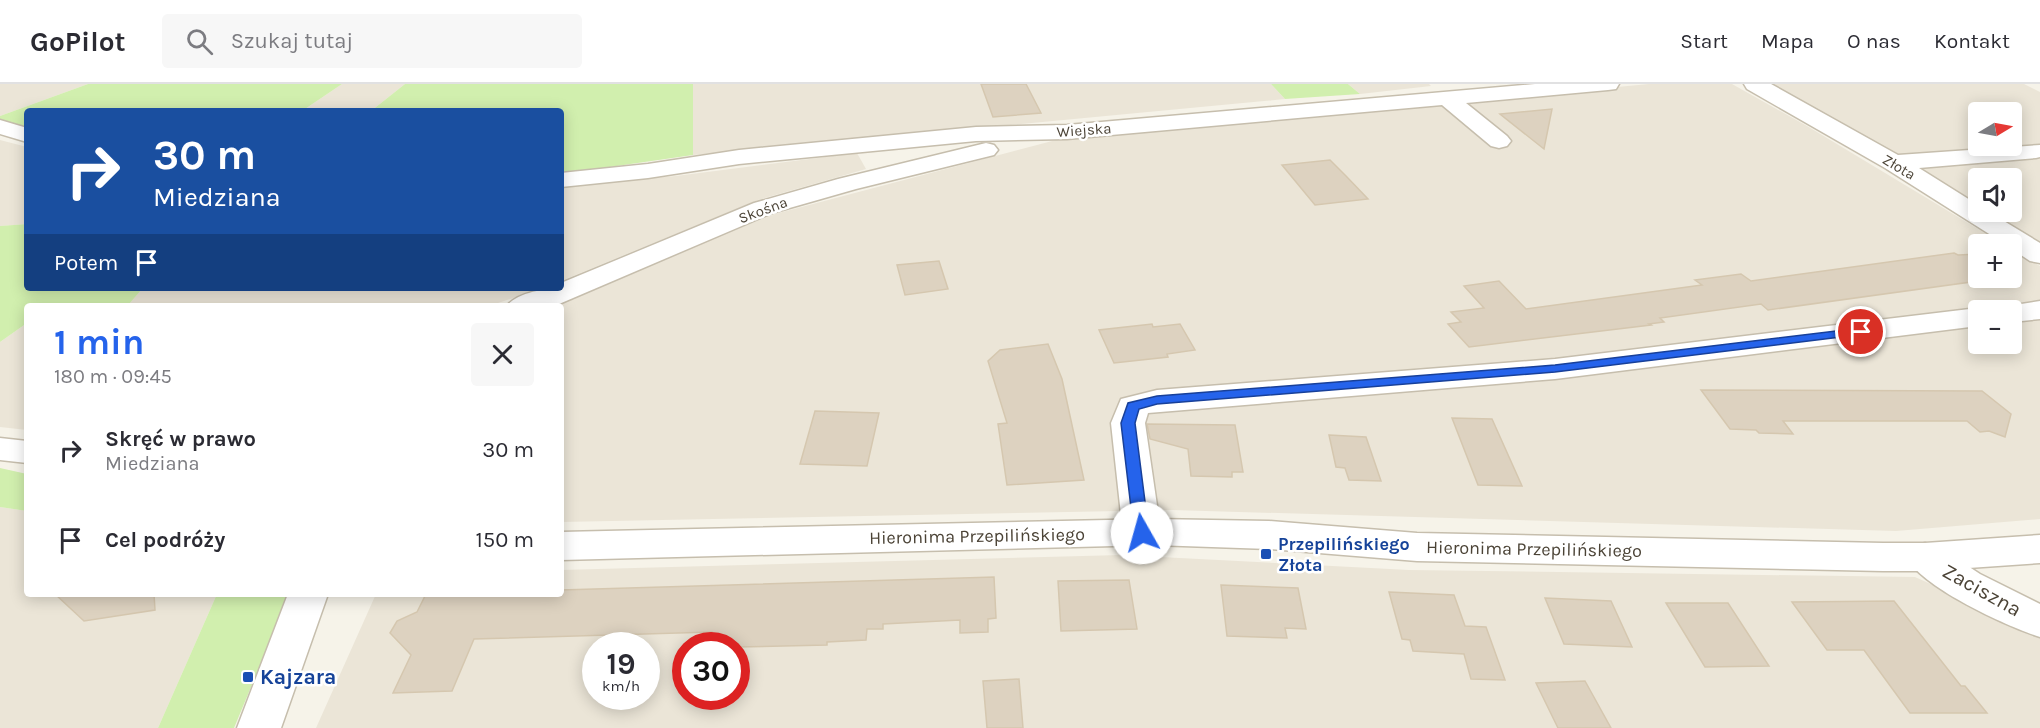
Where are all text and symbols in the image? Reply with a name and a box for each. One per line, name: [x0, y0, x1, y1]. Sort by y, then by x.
search box: [162, 14, 582, 68]
text: GoPilot: [30, 25, 126, 58]
icon: search: [183, 25, 216, 58]
text: Szukaj tutaj: [231, 28, 353, 54]
text: Start: [1680, 29, 1728, 53]
text: Mapa: [1761, 29, 1814, 53]
text: O nas: [1847, 29, 1901, 53]
text: Kontakt: [1934, 29, 2010, 53]
north arrow: [1968, 102, 2022, 156]
map controls: [1968, 102, 2022, 354]
street label: Wiejska: [1056, 119, 1112, 141]
text: 30 m: [153, 130, 256, 180]
icon: right: [54, 132, 132, 210]
street label: Złota: [1879, 150, 1919, 184]
button: sound: [1968, 168, 2022, 222]
text: Miedziana: [153, 181, 281, 213]
street label: Skośna: [736, 193, 790, 227]
button: +: [1968, 234, 2022, 288]
icon: arrive: [130, 246, 163, 279]
text: Potem: [54, 250, 118, 276]
button: −: [1968, 300, 2022, 354]
pin: [1835, 306, 1886, 357]
icon: arrive: [1844, 315, 1877, 348]
text: 1 min: [54, 321, 144, 363]
button: close: [471, 323, 534, 386]
text: 180 m · 09:45: [54, 365, 172, 388]
text: Skręć w prawo: [105, 426, 256, 452]
icon: right: [54, 434, 87, 467]
text: 30 m: [482, 437, 534, 463]
text: Miedziana: [105, 452, 200, 475]
position arrow: [1110, 501, 1174, 565]
street label: Hieronima Przepilińskiego: [869, 523, 1085, 549]
icon: arrive: [54, 524, 87, 557]
text: Cel podróży: [105, 527, 225, 553]
text: 150 m: [475, 527, 534, 553]
place label: Przepilińskiego Złota: [1278, 533, 1410, 576]
street label: Hieronima Przepilińskiego: [1426, 536, 1642, 562]
marker: Przepilińskiego Złota: [1259, 547, 1273, 561]
street label: Zaciszna: [1938, 559, 2026, 621]
speed limit sign: 30: [672, 632, 750, 710]
text: 19: [606, 646, 635, 682]
place label: Kajzara: [260, 665, 336, 689]
marker: Kajzara: [241, 670, 255, 684]
text: km/h: [602, 677, 640, 695]

